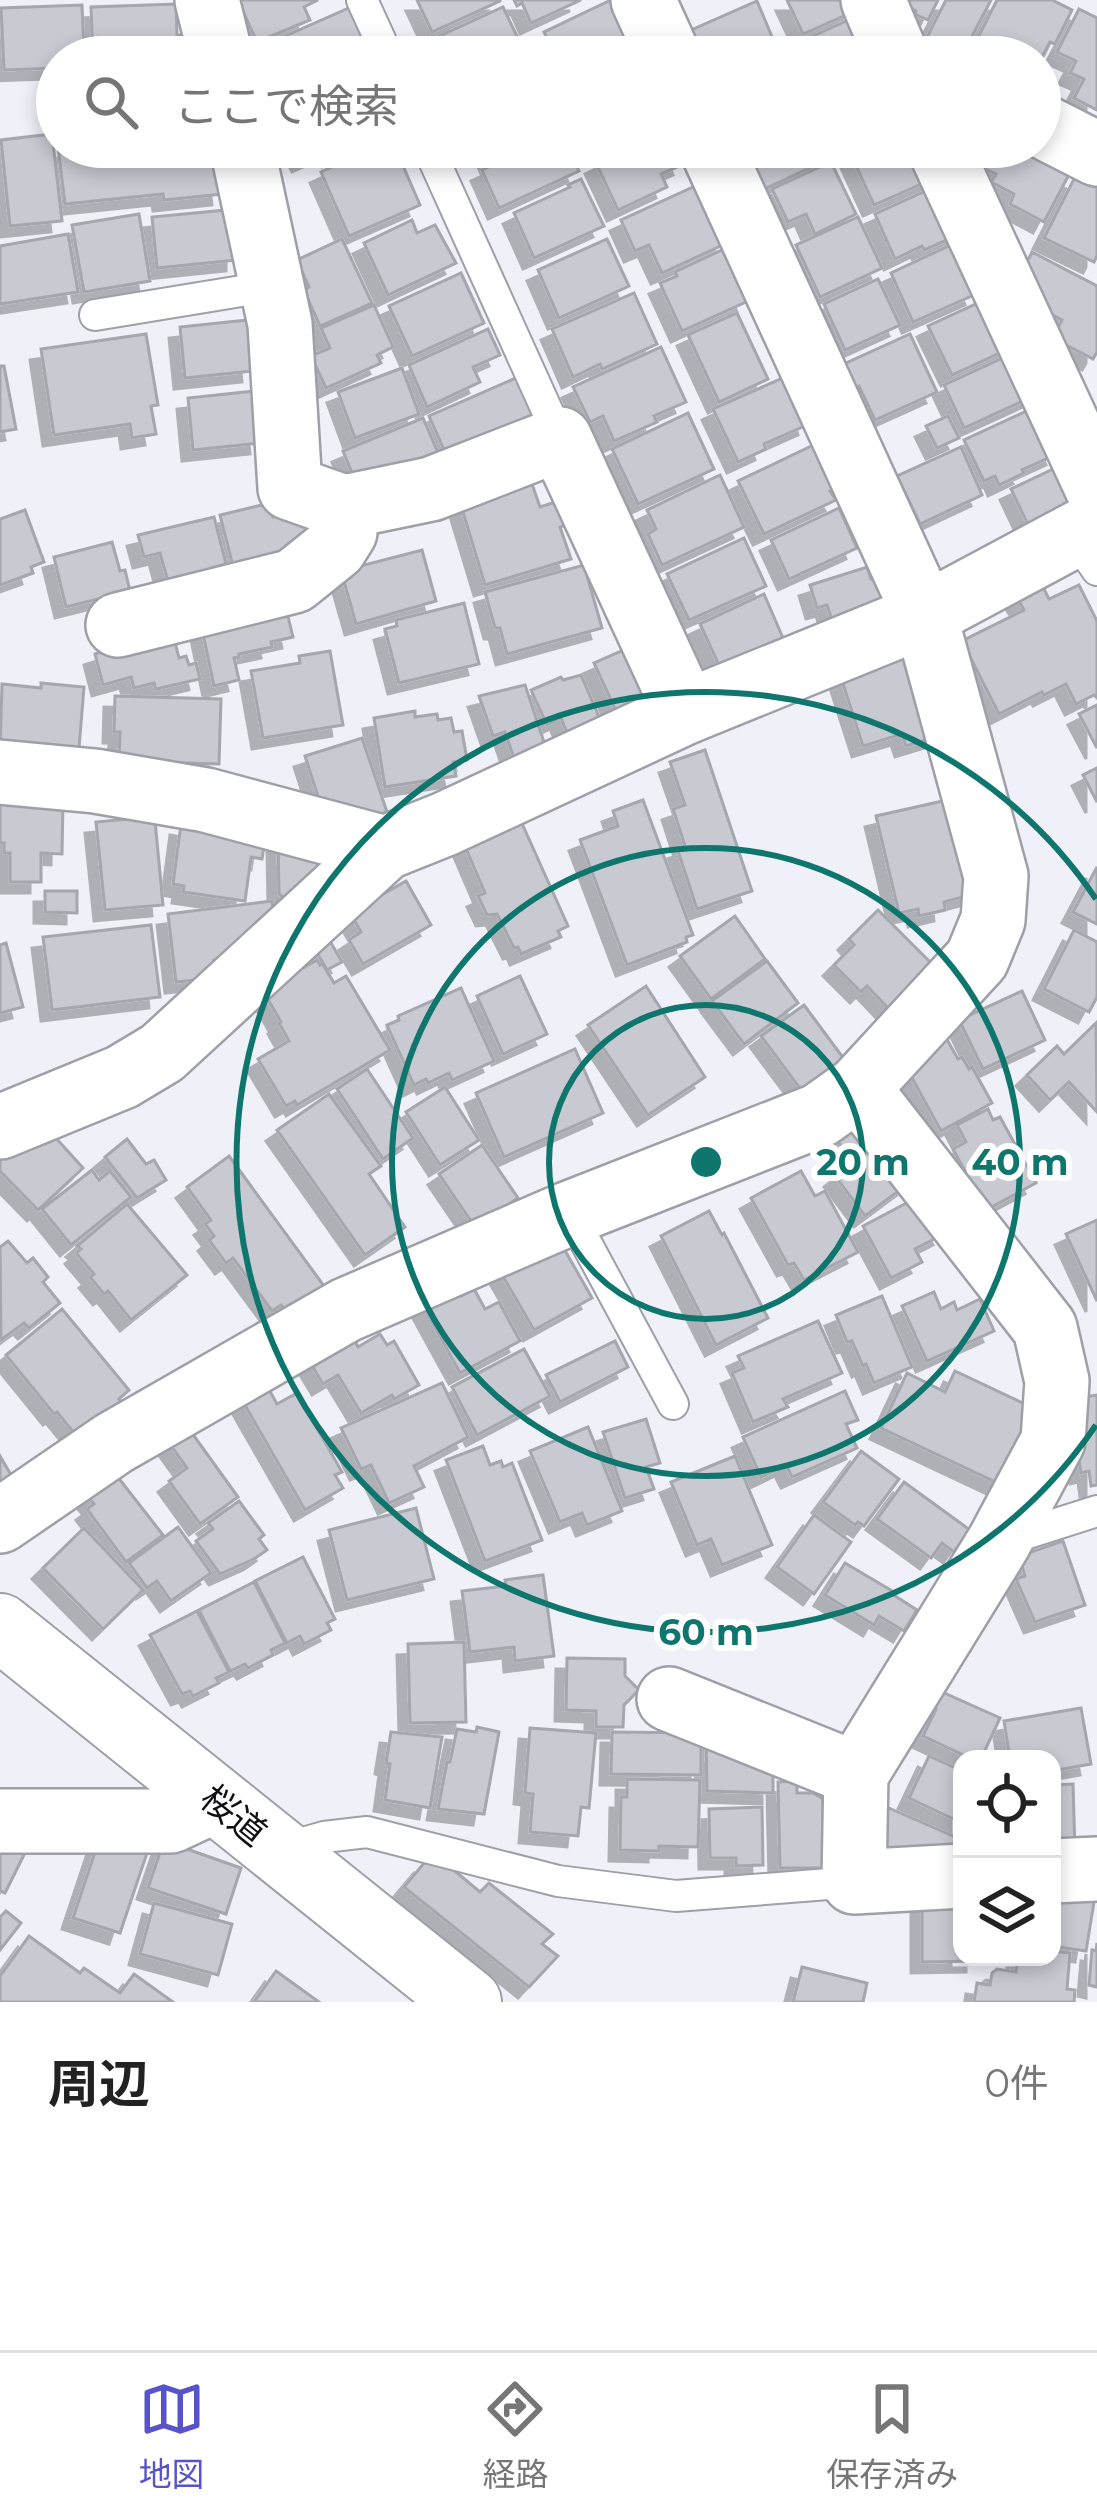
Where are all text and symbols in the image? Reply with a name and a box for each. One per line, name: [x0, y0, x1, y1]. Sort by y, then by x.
search box: [36, 36, 1061, 168]
icon: search: [78, 69, 144, 135]
text: ここで検索: [174, 78, 399, 133]
text: 20 m: [816, 1140, 910, 1184]
text: 40 m: [971, 1140, 1069, 1184]
centre of rings: [685, 1141, 727, 1183]
text: 60 m: [658, 1610, 754, 1654]
map controls: [953, 1750, 1061, 1966]
button: locate: [953, 1750, 1061, 1858]
street label: 桜道: [192, 1775, 276, 1855]
button: layers: [953, 1858, 1061, 1966]
text: 周辺: [48, 2053, 150, 2115]
text: 0件: [984, 2059, 1049, 2107]
tab: 地図: [139, 2376, 205, 2496]
tab: 経路: [482, 2376, 548, 2496]
tab: 保存済み: [826, 2376, 958, 2496]

